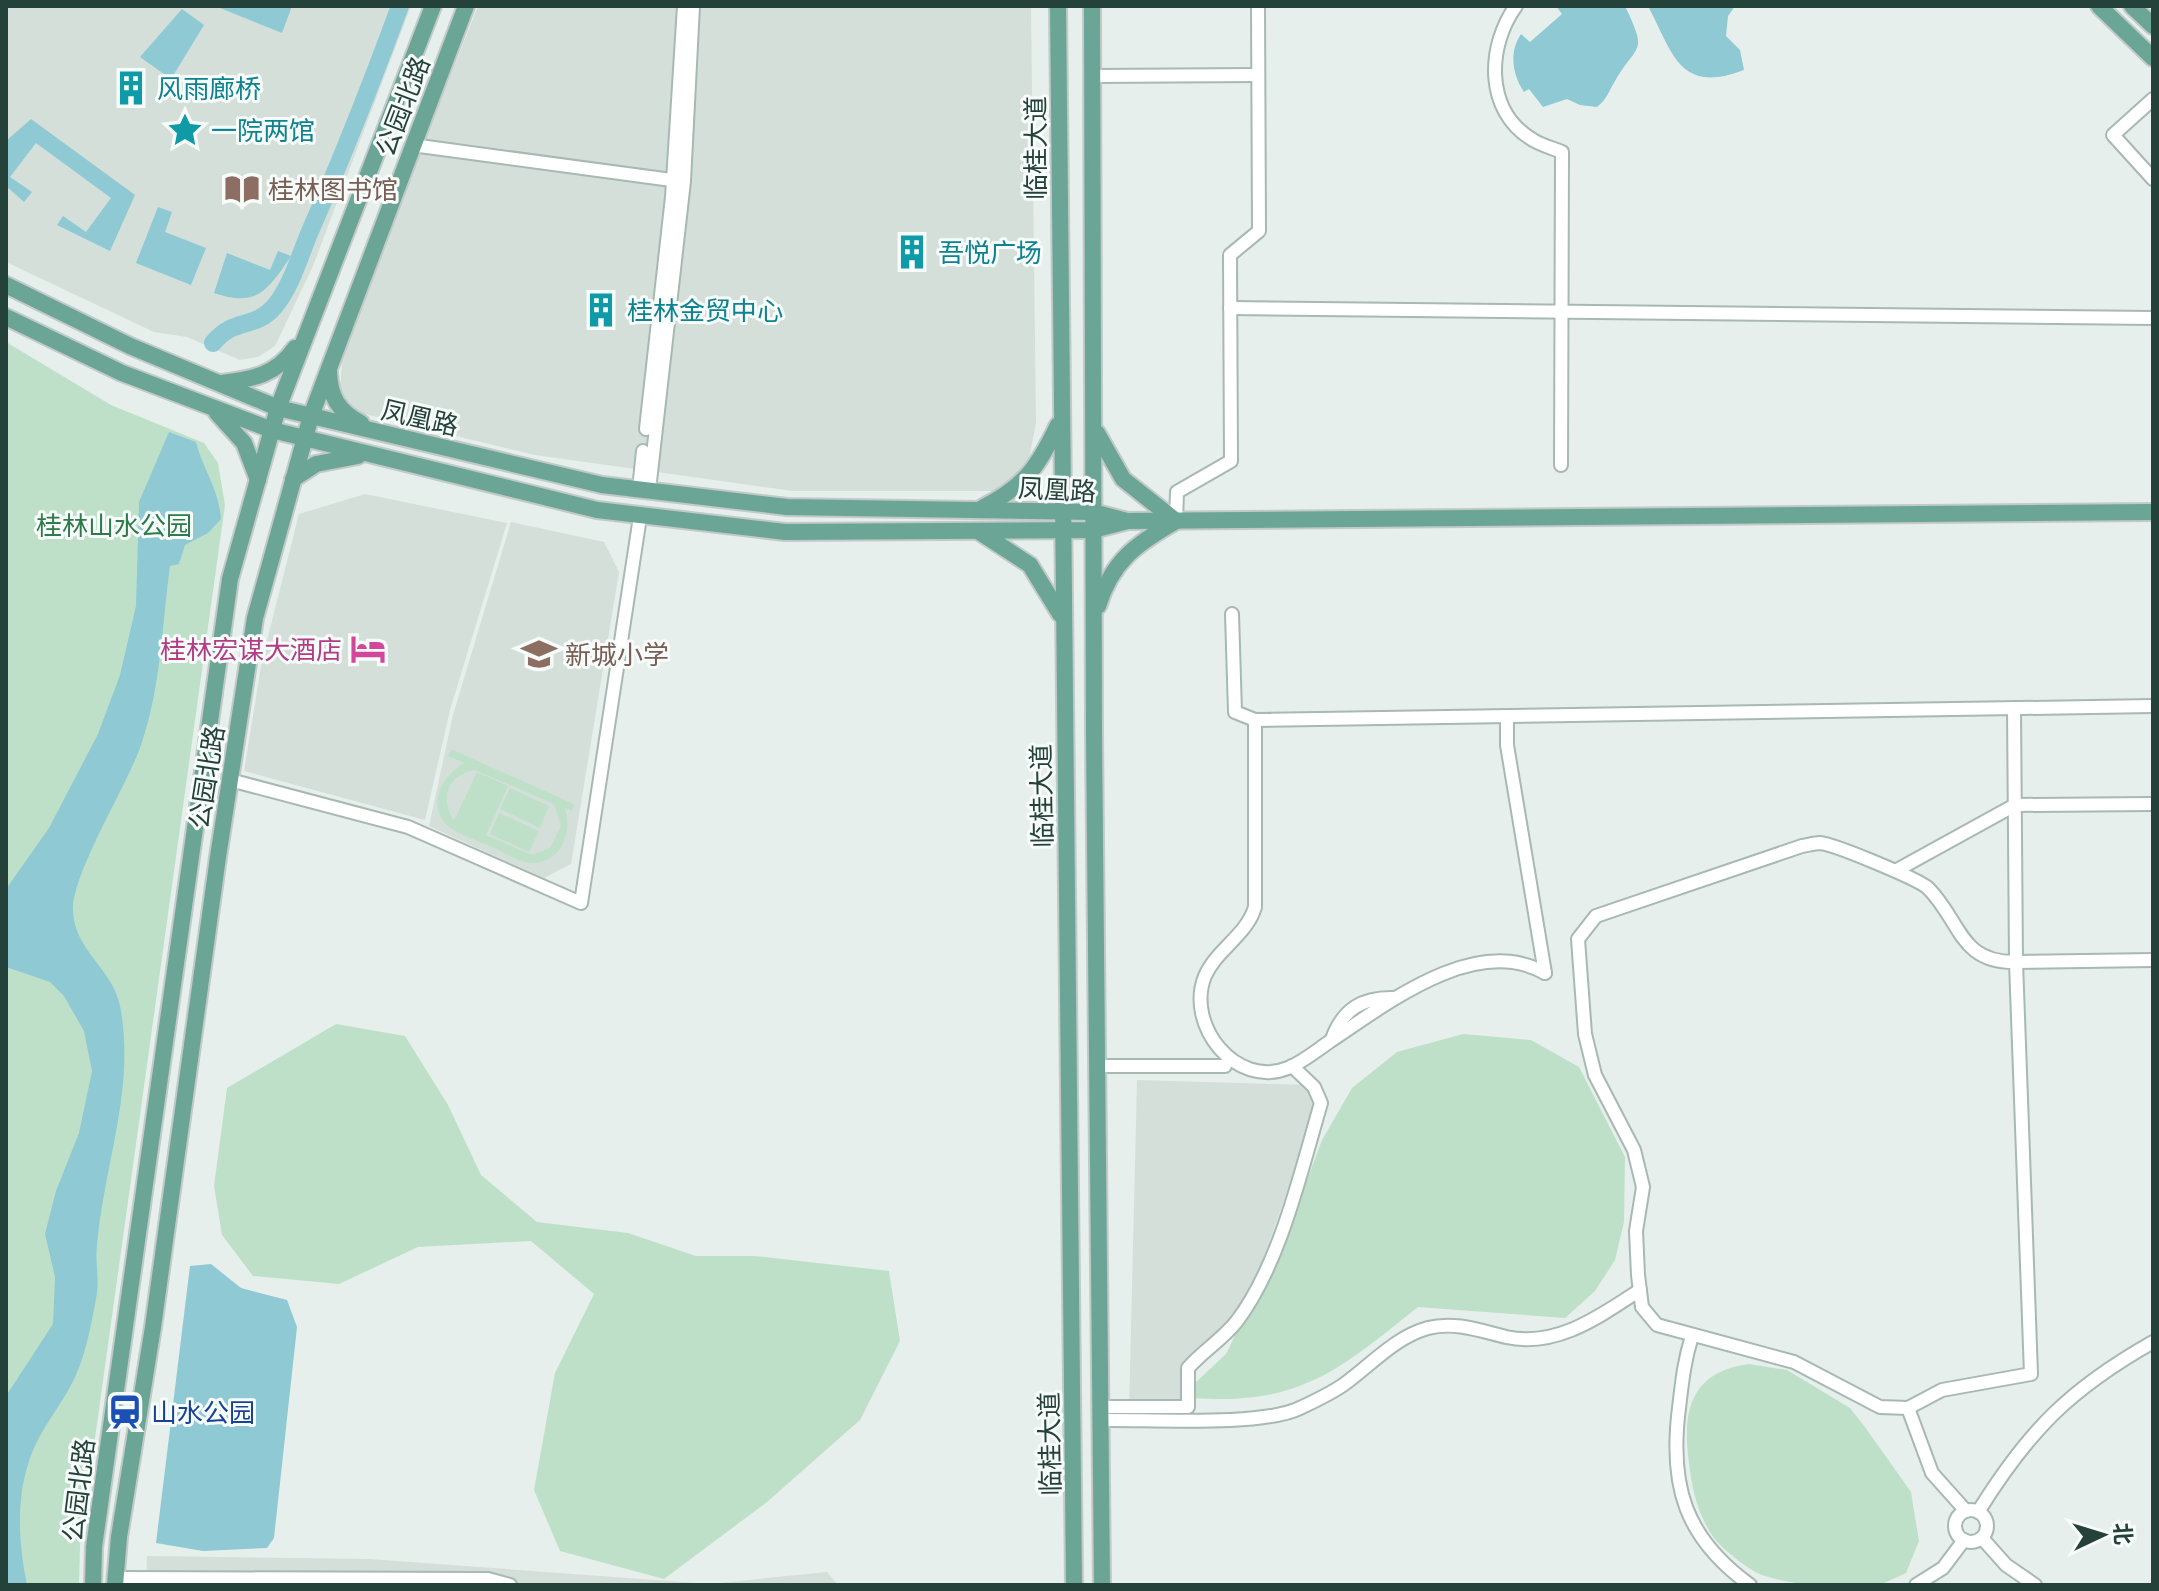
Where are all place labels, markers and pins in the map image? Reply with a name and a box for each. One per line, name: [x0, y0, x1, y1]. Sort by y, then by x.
building icon: 风雨廊桥: [112, 69, 150, 107]
place label: 风雨廊桥: [157, 70, 261, 106]
place icon: 一院两馆: [166, 111, 204, 149]
place label: 一院两馆: [211, 112, 315, 148]
library icon: 桂林图书馆: [223, 170, 261, 208]
place label: 桂林图书馆: [268, 171, 398, 207]
building icon: 吾悦广场: [893, 233, 931, 271]
place label: 吾悦广场: [938, 234, 1042, 270]
building icon: 桂林金贸中心: [582, 291, 620, 329]
place label: 桂林金贸中心: [627, 292, 783, 328]
hotel icon: 桂林宏谋大酒店: [349, 630, 387, 668]
place label: 桂林宏谋大酒店: [160, 631, 342, 667]
school or university icon: 新城小学: [520, 635, 558, 673]
place label: 新城小学: [565, 636, 669, 672]
station icon: 山水公园: [106, 1393, 144, 1431]
place label: 山水公园: [151, 1394, 255, 1430]

